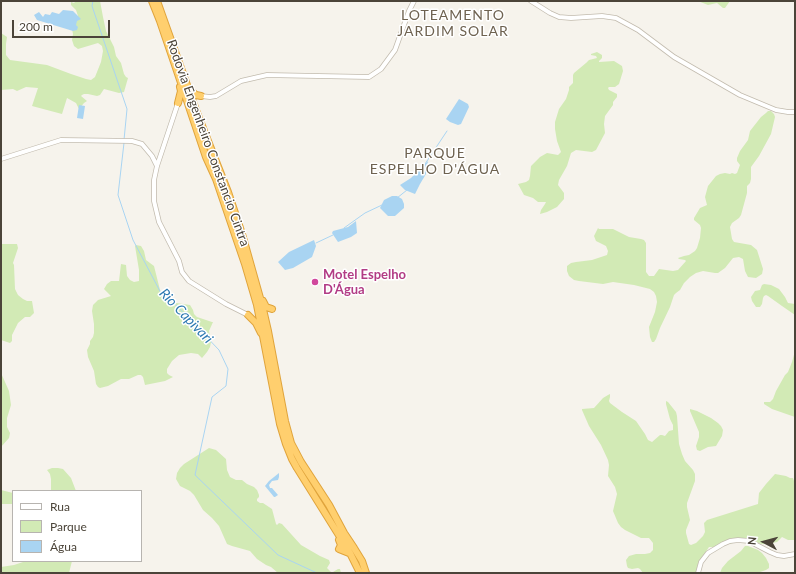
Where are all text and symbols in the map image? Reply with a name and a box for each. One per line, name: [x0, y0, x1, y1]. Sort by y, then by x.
district label: LOTEAMENTO JARDIM SOLAR: [397, 7, 509, 40]
scale bar: [14, 12, 112, 38]
text: 200 m: [19, 19, 53, 34]
street label: Rodovia Engenheiro Constancio Cintra: [163, 38, 253, 248]
district label: PARQUE ESPELHO D'ÁGUA: [370, 145, 500, 178]
place label: Motel Espelho D'Água: [323, 267, 406, 298]
marker: Motel Espelho D'Água: [310, 277, 320, 287]
water label: Rio Capivari: [156, 285, 216, 347]
legend: [12, 490, 142, 562]
text: Rua: [50, 499, 70, 514]
text: Parque: [50, 519, 87, 534]
north arrow: [744, 522, 784, 562]
text: N: [745, 536, 758, 546]
text: Água: [50, 539, 77, 554]

